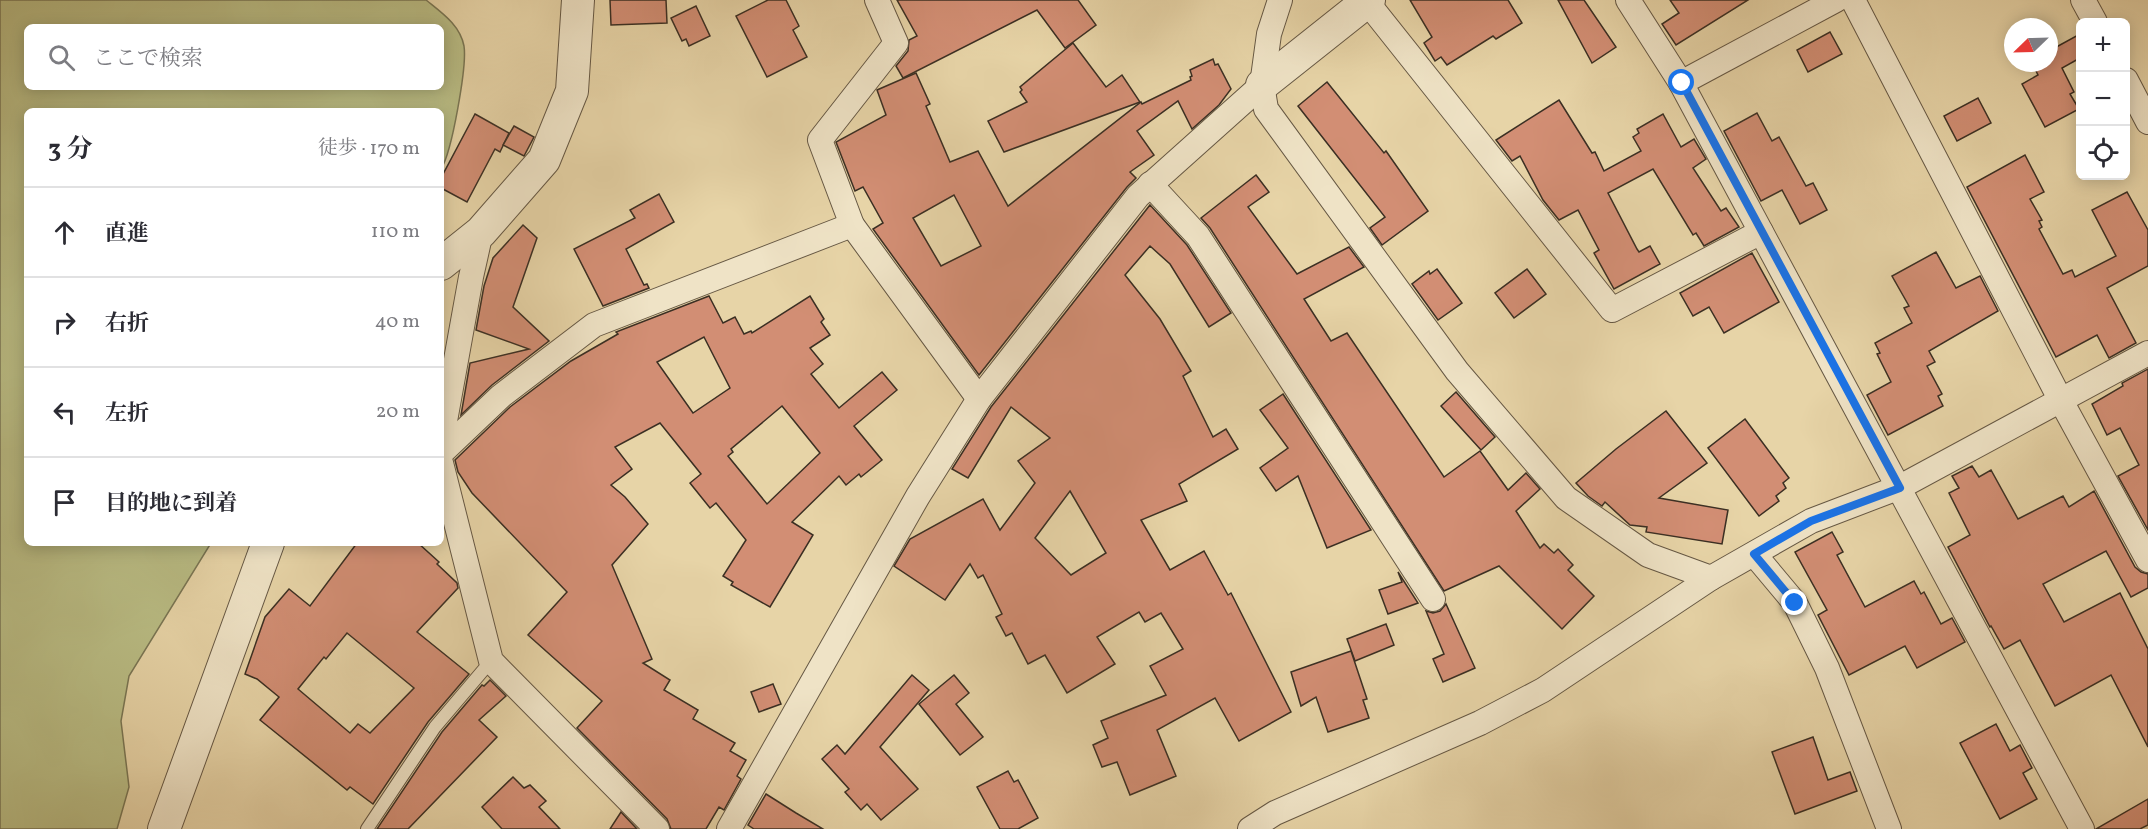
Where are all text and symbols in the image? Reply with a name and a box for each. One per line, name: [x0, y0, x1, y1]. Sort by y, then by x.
north arrow: [2004, 18, 2058, 72]
map controls: [2076, 18, 2130, 180]
button: +: [2076, 18, 2130, 72]
search box: [24, 24, 444, 90]
icon: search: [45, 41, 78, 74]
text: ここで検索: [93, 44, 203, 75]
route start: [1668, 69, 1694, 95]
button: −: [2076, 72, 2130, 126]
button: locate: [2076, 126, 2130, 180]
text: 3 分: [48, 132, 92, 168]
text: 徒歩 · 170 m: [318, 135, 420, 163]
icon: ahead: [48, 216, 81, 249]
text: 110 m: [371, 218, 420, 246]
text: 直進: [105, 219, 149, 250]
icon: right: [48, 306, 81, 339]
text: 40 m: [375, 308, 420, 336]
text: 右折: [105, 309, 149, 340]
icon: left: [48, 396, 81, 429]
text: 20 m: [376, 398, 420, 426]
text: 左折: [105, 399, 149, 430]
icon: arrive: [48, 486, 81, 519]
text: 目的地に到着: [105, 489, 237, 520]
route end: [1781, 589, 1807, 615]

